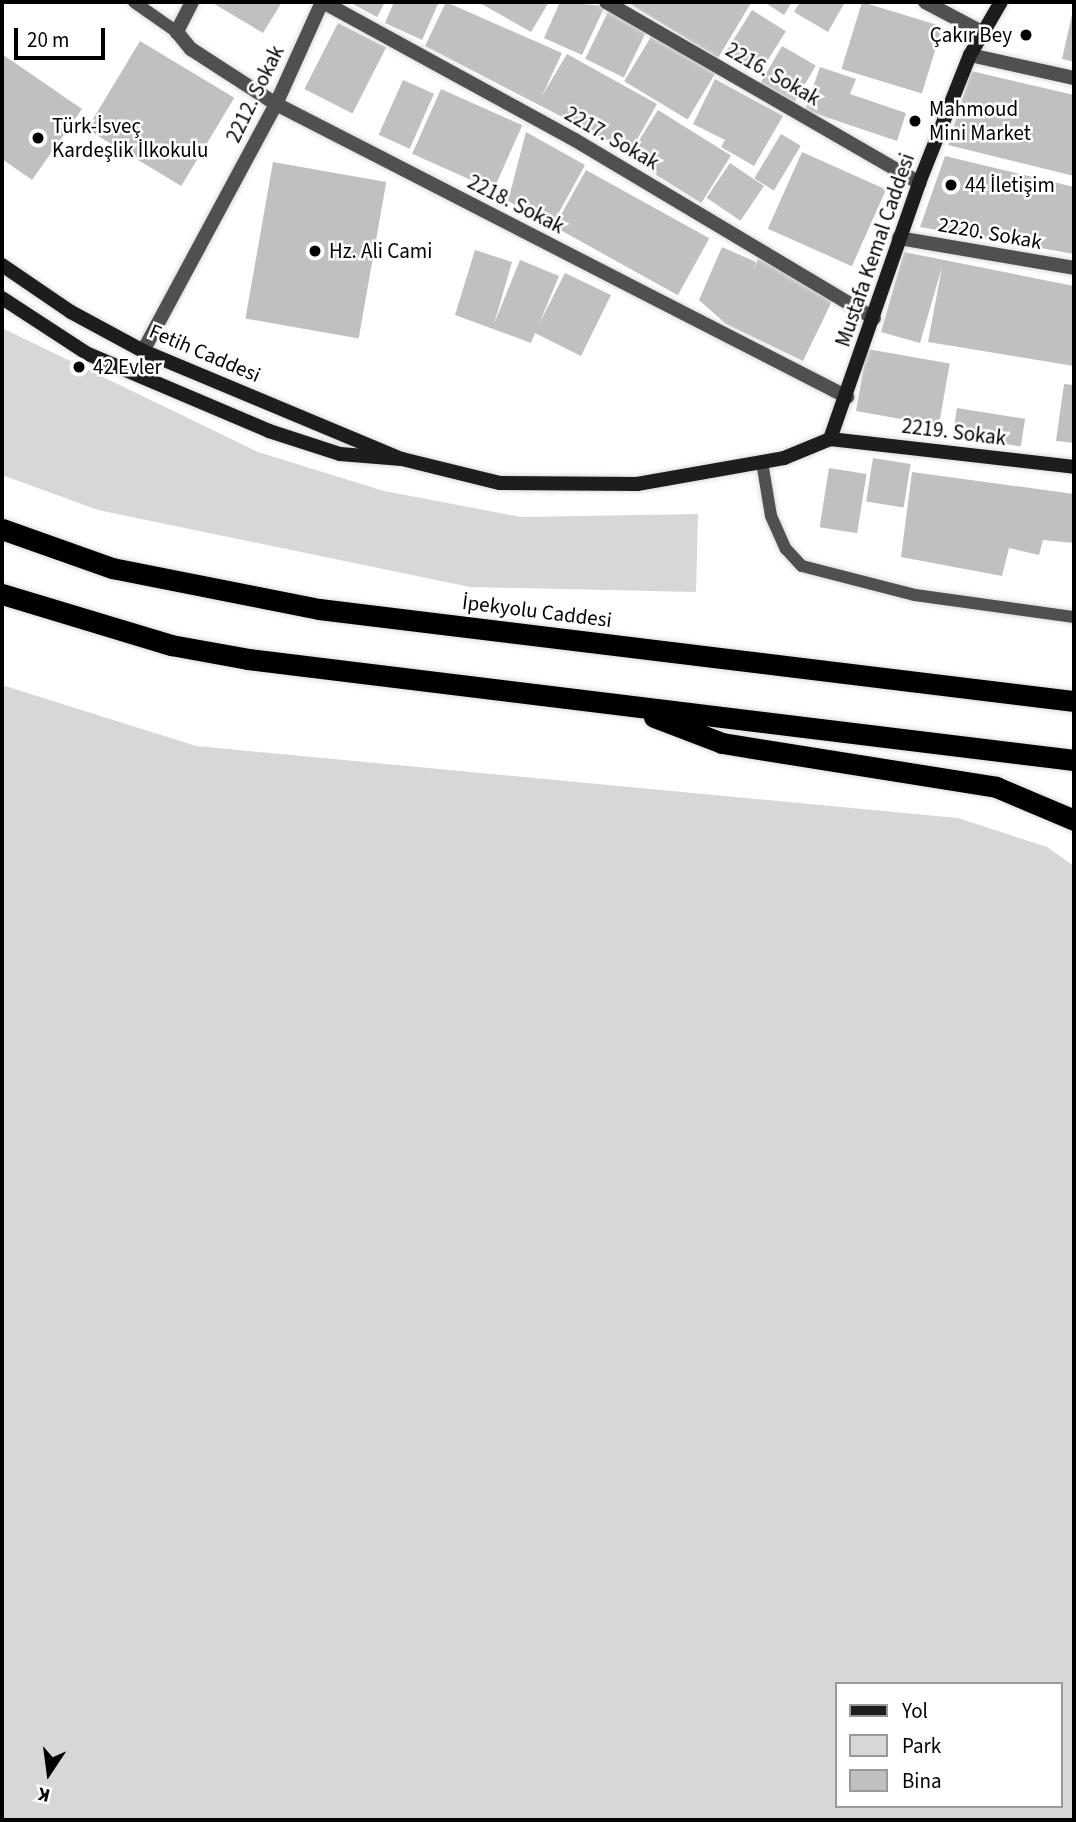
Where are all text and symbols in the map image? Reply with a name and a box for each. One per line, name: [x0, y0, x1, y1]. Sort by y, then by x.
scale bar: [18, 14, 108, 58]
place label: Çakır Bey: [930, 22, 1012, 48]
text: 20 m: [27, 25, 69, 55]
marker: Çakır Bey: [1018, 27, 1034, 43]
street label: 2216. Sokak: [721, 37, 825, 111]
street label: 2212. Sokak: [221, 41, 289, 147]
place label: Mahmoud Mini Market: [929, 96, 1031, 146]
street label: 2217. Sokak: [560, 101, 664, 175]
place label: Türk-İsveç Kardeşlik İlkokulu: [52, 113, 208, 163]
marker: Mahmoud Mini Market: [907, 113, 923, 129]
marker: Türk-İsveç Kardeşlik İlkokulu: [30, 130, 46, 146]
street label: Mustafa Kemal Caddesi: [830, 150, 920, 350]
street label: 2218. Sokak: [464, 169, 568, 239]
place label: 44 İletişim: [965, 172, 1055, 198]
marker: 44 İletişim: [943, 177, 959, 193]
street label: 2220. Sokak: [936, 211, 1044, 255]
place label: Hz. Ali Cami: [329, 238, 432, 264]
marker: Hz. Ali Cami: [307, 243, 323, 259]
street label: Fetih Caddesi: [146, 318, 264, 388]
place label: 42 Evler: [93, 354, 162, 380]
marker: 42 Evler: [71, 359, 87, 375]
street label: 2219. Sokak: [900, 413, 1008, 451]
street label: İpekyolu Caddesi: [461, 589, 613, 633]
legend: [834, 1682, 1062, 1808]
text: Yol: [902, 1696, 928, 1726]
text: Park: [902, 1731, 941, 1761]
north arrow: [14, 1738, 84, 1808]
text: Bina: [902, 1766, 942, 1796]
text: K: [35, 1779, 53, 1808]

